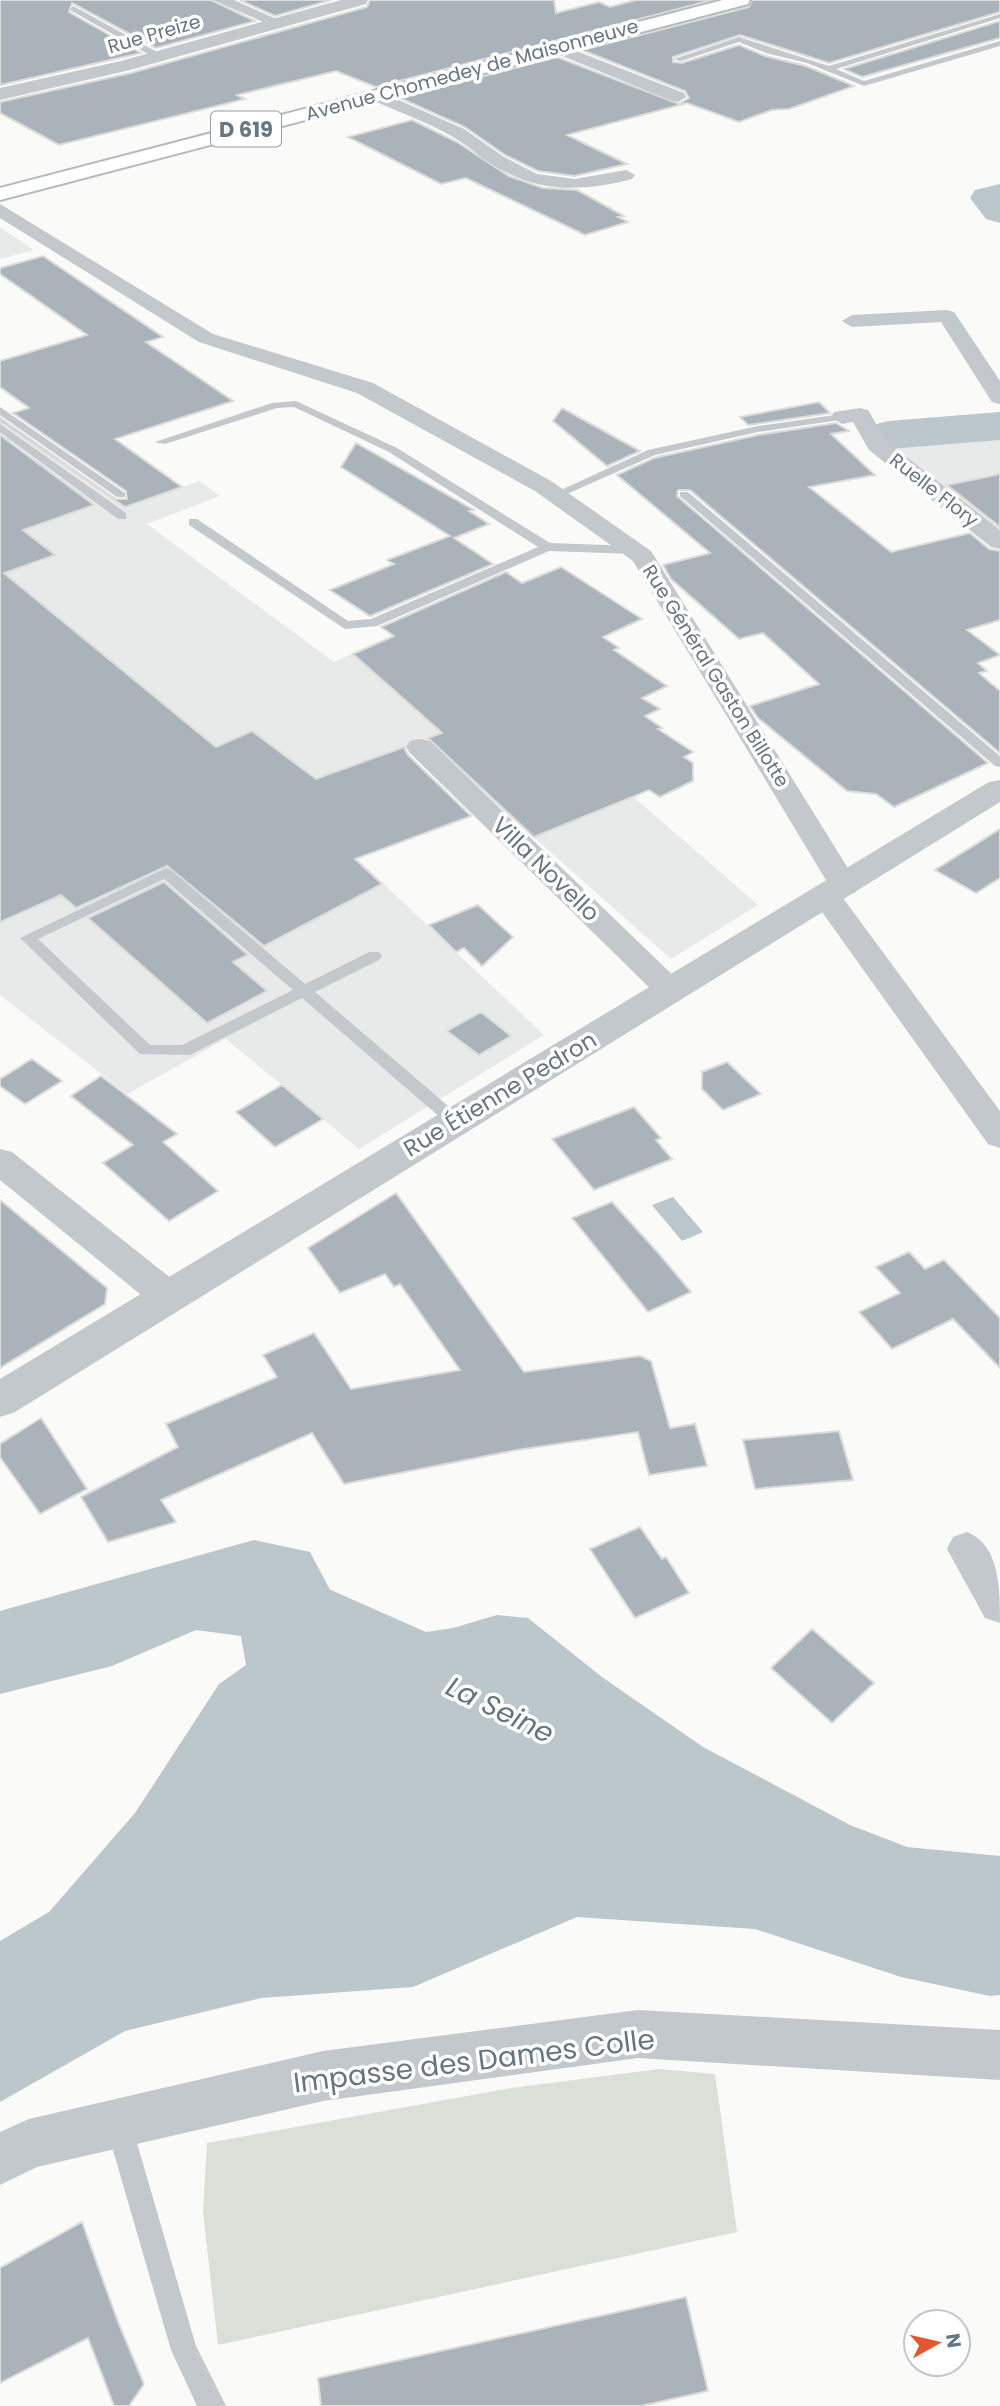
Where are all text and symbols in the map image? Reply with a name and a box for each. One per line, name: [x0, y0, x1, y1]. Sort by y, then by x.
street label: Rue Preize: [104, 8, 204, 60]
street label: Avenue Chomedey de Maisonneuve: [303, 13, 641, 127]
road number: D 619: [211, 111, 281, 146]
street label: Ruelle Flory: [884, 447, 984, 533]
street label: Rue Général Gaston Billotte: [636, 559, 796, 793]
street label: Villa Novello: [485, 809, 607, 929]
street label: Rue Étienne Pedron: [397, 1024, 603, 1164]
water label: La Seine: [440, 1667, 560, 1753]
street label: Impasse des Dames Colle: [291, 2019, 657, 2103]
north arrow: [902, 2308, 972, 2378]
text: N: [939, 2332, 968, 2350]

